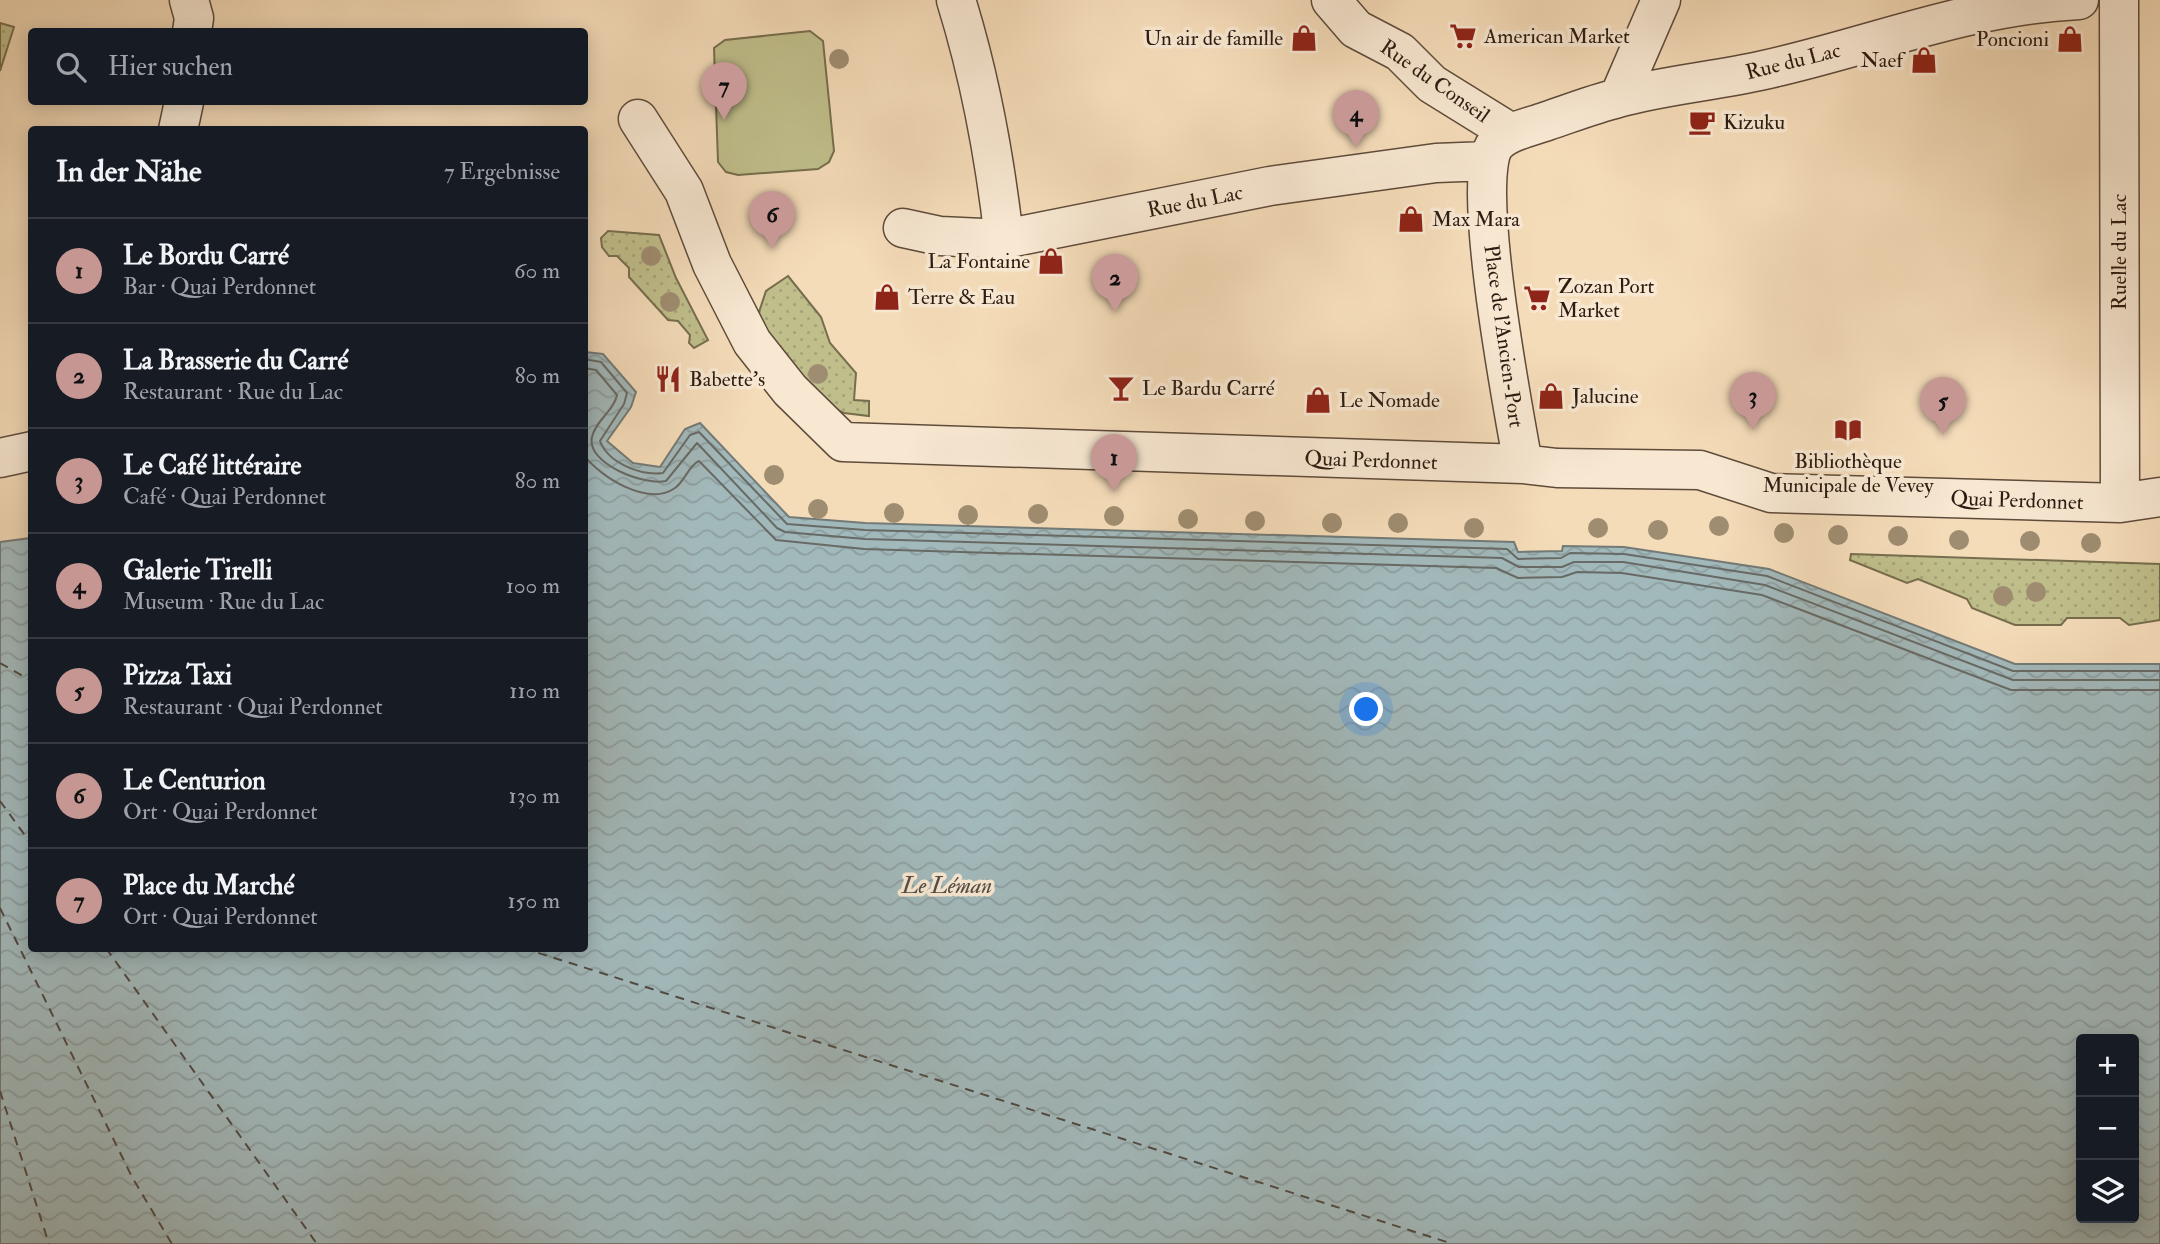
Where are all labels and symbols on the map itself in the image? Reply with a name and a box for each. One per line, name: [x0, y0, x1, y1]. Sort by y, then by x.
supermarket icon: American Market: [1448, 21, 1478, 51]
shop icon: Un air de famille: [1289, 23, 1319, 53]
place label: American Market: [1483, 23, 1630, 50]
shop icon: Poncioni: [2055, 24, 2085, 54]
place label: Un air de famille: [1144, 25, 1283, 52]
place label: Poncioni: [1976, 26, 2049, 53]
street label: Rue du Conseil: [1375, 34, 1495, 129]
street label: Rue du Lac: [1743, 37, 1844, 86]
shop icon: Naef: [1909, 45, 1939, 75]
place label: Naef: [1860, 47, 1906, 74]
pin: 7: [701, 62, 747, 120]
pin: 4: [1333, 90, 1379, 148]
cafe icon: Kizuku: [1687, 107, 1717, 137]
place label: Kizuku: [1723, 109, 1785, 136]
street label: Rue du Lac: [1145, 179, 1246, 224]
pin: 6: [749, 191, 795, 249]
street label: Ruelle du Lac: [2106, 193, 2133, 310]
shop icon: Max Mara: [1396, 204, 1426, 234]
place label: Max Mara: [1432, 206, 1520, 233]
street label: Place de l'Ancien-Port: [1477, 243, 1530, 429]
shop icon: La Fontaine: [1036, 246, 1066, 276]
place label: La Fontaine: [928, 248, 1030, 275]
pin: 2: [1092, 254, 1138, 312]
place label: Zozan Port Market: [1558, 273, 1655, 324]
shop icon: Terre & Eau: [872, 282, 902, 312]
supermarket icon: Zozan Port Market: [1522, 283, 1552, 313]
place label: Terre & Eau: [908, 284, 1015, 311]
restaurant icon: Babette's: [653, 364, 683, 394]
place label: Babette's: [689, 366, 765, 393]
pin: 3: [1730, 372, 1776, 430]
bar icon: Le Bardu Carré: [1106, 373, 1136, 403]
place label: Le Bardu Carré: [1142, 375, 1275, 402]
pin: 5: [1920, 377, 1966, 435]
shop icon: Jalucine: [1536, 381, 1566, 411]
place label: Jalucine: [1571, 383, 1639, 410]
shop icon: Le Nomade: [1303, 385, 1333, 415]
place label: Le Nomade: [1339, 387, 1440, 414]
library icon: Bibliothèque Municipale de Vevey: [1833, 415, 1863, 445]
pin: 1: [1091, 434, 1137, 492]
street label: Quai Perdonnet: [1304, 445, 1438, 476]
place label: Bibliothèque Municipale de Vevey: [1762, 448, 1934, 499]
street label: Quai Perdonnet: [1950, 485, 2084, 516]
your location: [1349, 692, 1383, 726]
water label: Le Léman: [901, 871, 992, 900]

